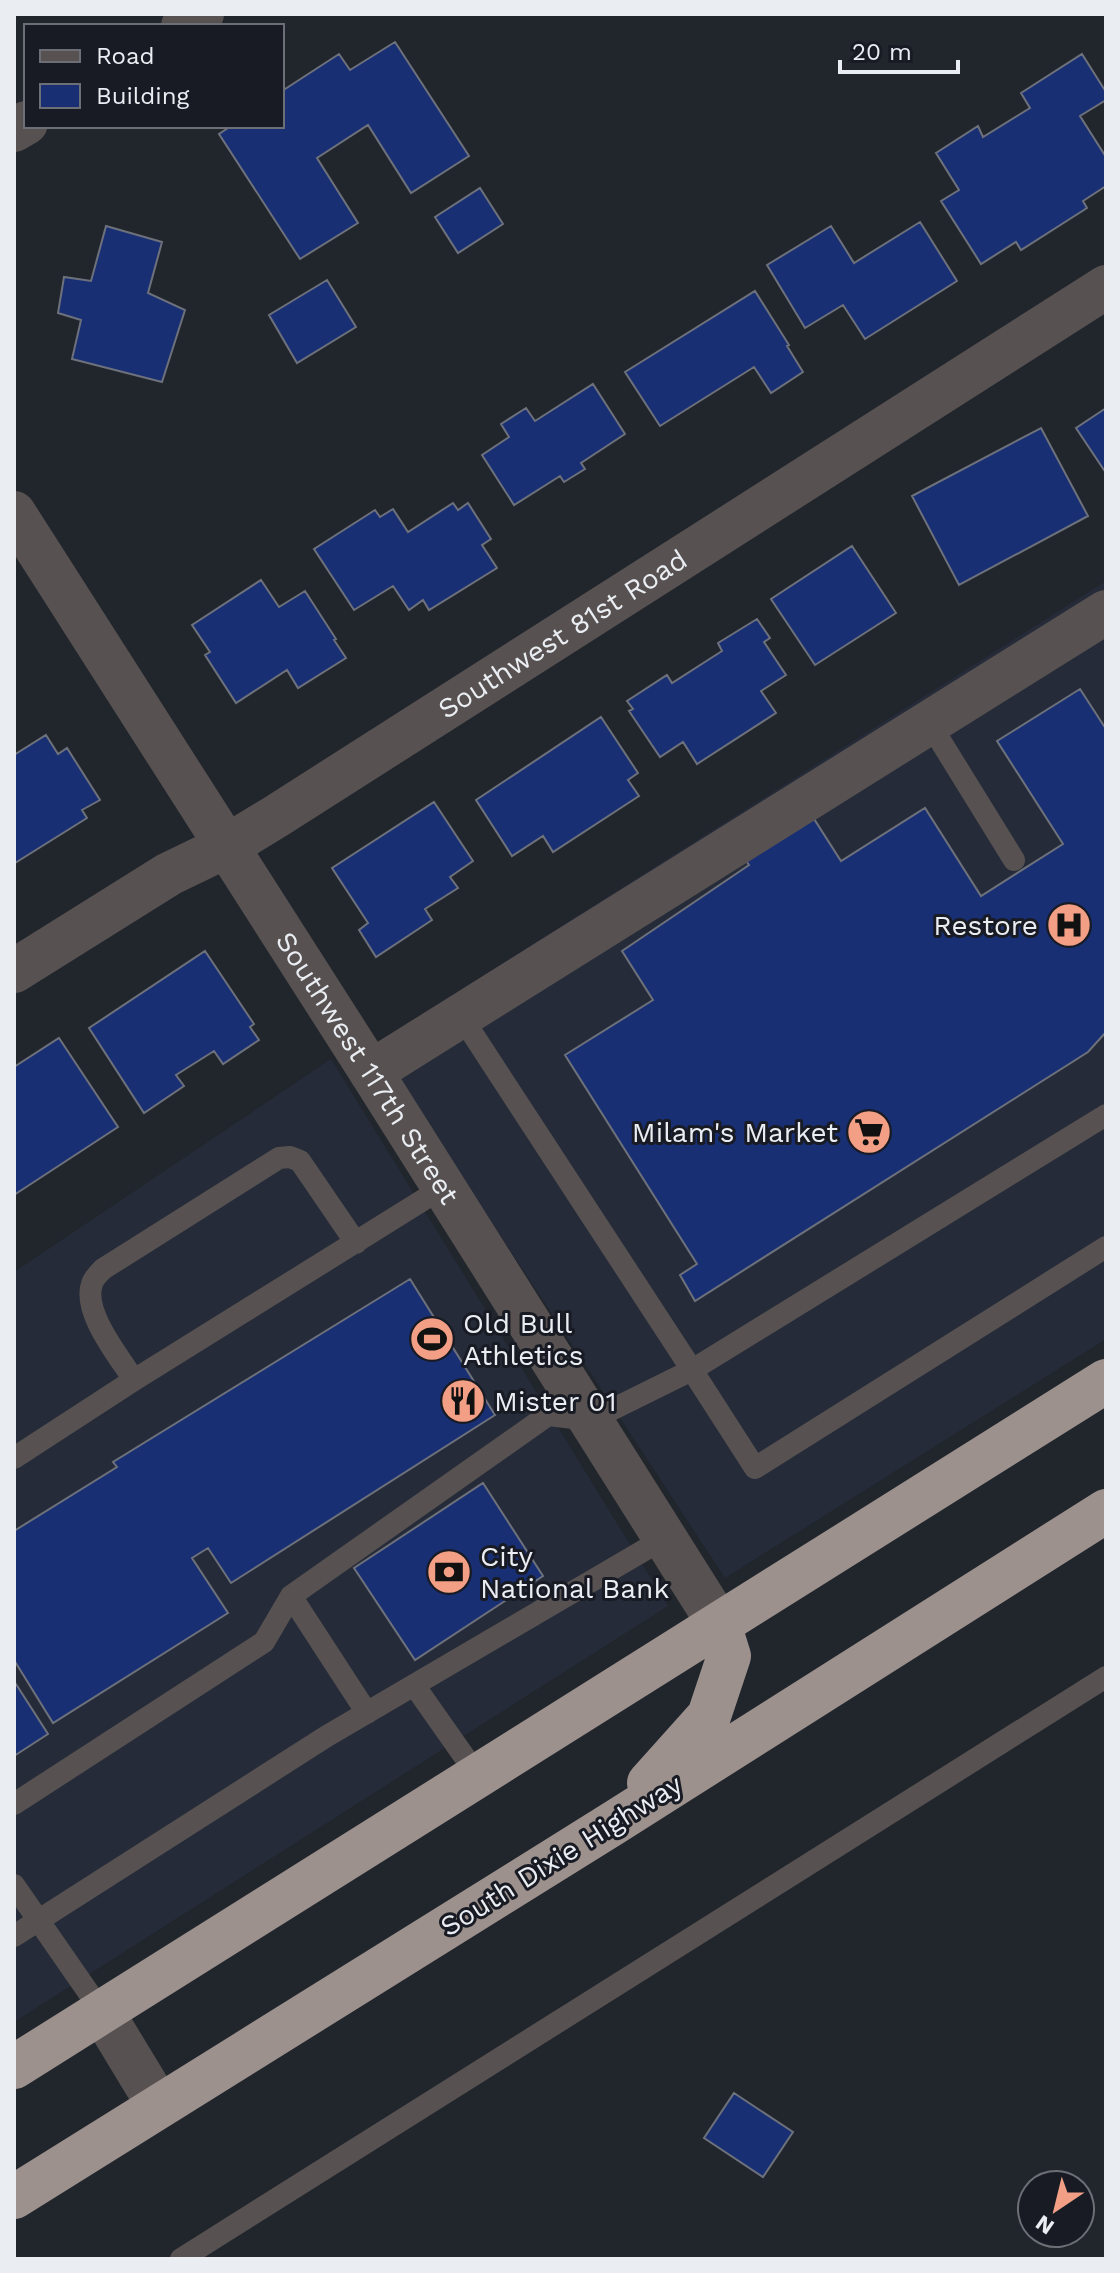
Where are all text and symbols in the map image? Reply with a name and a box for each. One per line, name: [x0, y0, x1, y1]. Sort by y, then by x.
legend: [24, 24, 284, 128]
scale bar: [840, 24, 958, 74]
text: 20 m: [852, 38, 912, 66]
text: Road: [96, 42, 155, 70]
text: Building: [96, 82, 189, 110]
street label: Southwest 81st Road: [432, 543, 693, 726]
hospital icon: Restore: [1045, 901, 1093, 949]
place label: Restore: [933, 909, 1038, 942]
street label: Southwest 117th Street: [269, 926, 466, 1211]
supermarket icon: Milam's Market: [845, 1108, 893, 1156]
place label: Milam's Market: [632, 1116, 838, 1149]
place label: Old Bull Athletics: [463, 1307, 584, 1372]
sports icon: Old Bull Athletics: [408, 1315, 456, 1363]
restaurant icon: Mister 01: [439, 1377, 487, 1425]
place label: Mister 01: [494, 1385, 617, 1418]
place label: City National Bank: [480, 1540, 669, 1605]
bank icon: City National Bank: [425, 1548, 473, 1596]
street label: South Dixie Highway: [434, 1767, 689, 1943]
north arrow: [1016, 2169, 1096, 2249]
text: N: [1031, 2210, 1059, 2240]

